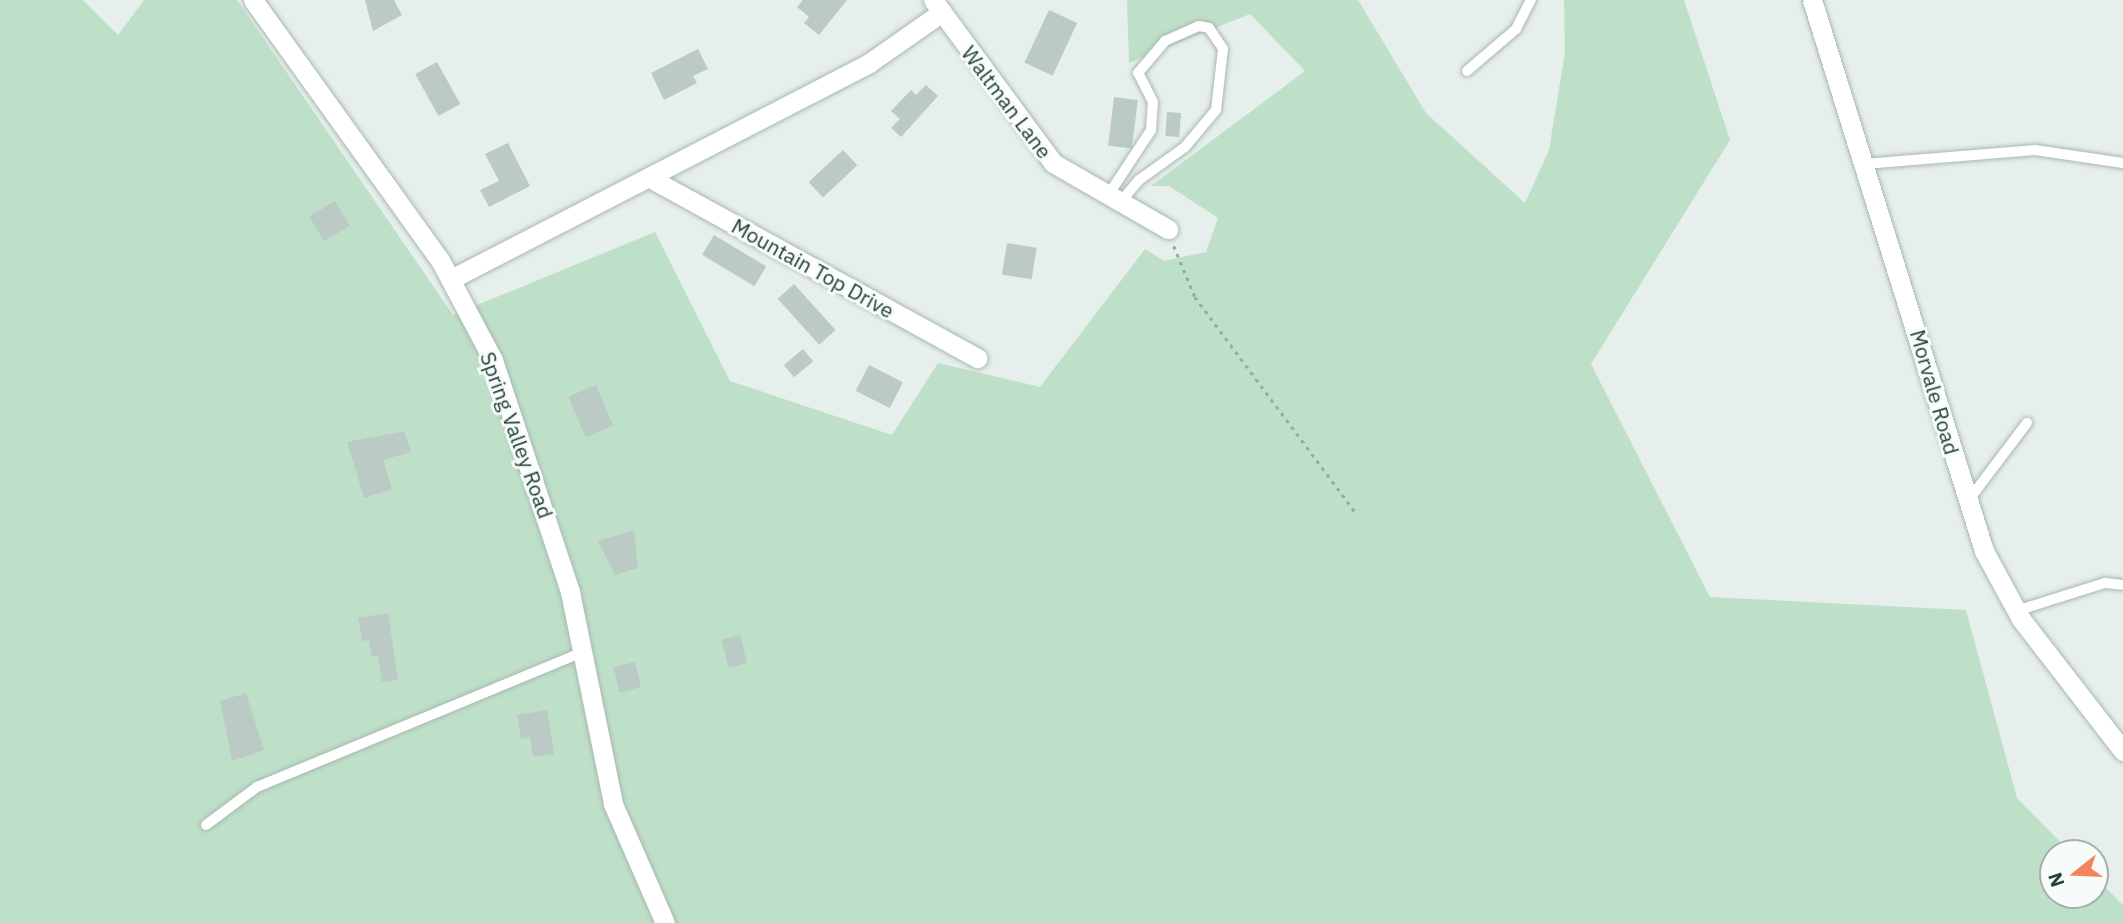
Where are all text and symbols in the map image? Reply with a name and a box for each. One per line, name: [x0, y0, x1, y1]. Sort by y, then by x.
street label: Waltman Lane: [957, 41, 1057, 163]
street label: Mountain Top Drive: [727, 213, 899, 323]
street label: Morvale Road: [1905, 327, 1965, 457]
street label: Spring Valley Road: [475, 348, 559, 522]
north arrow: [2039, 839, 2109, 909]
text: N: [2042, 870, 2069, 890]

